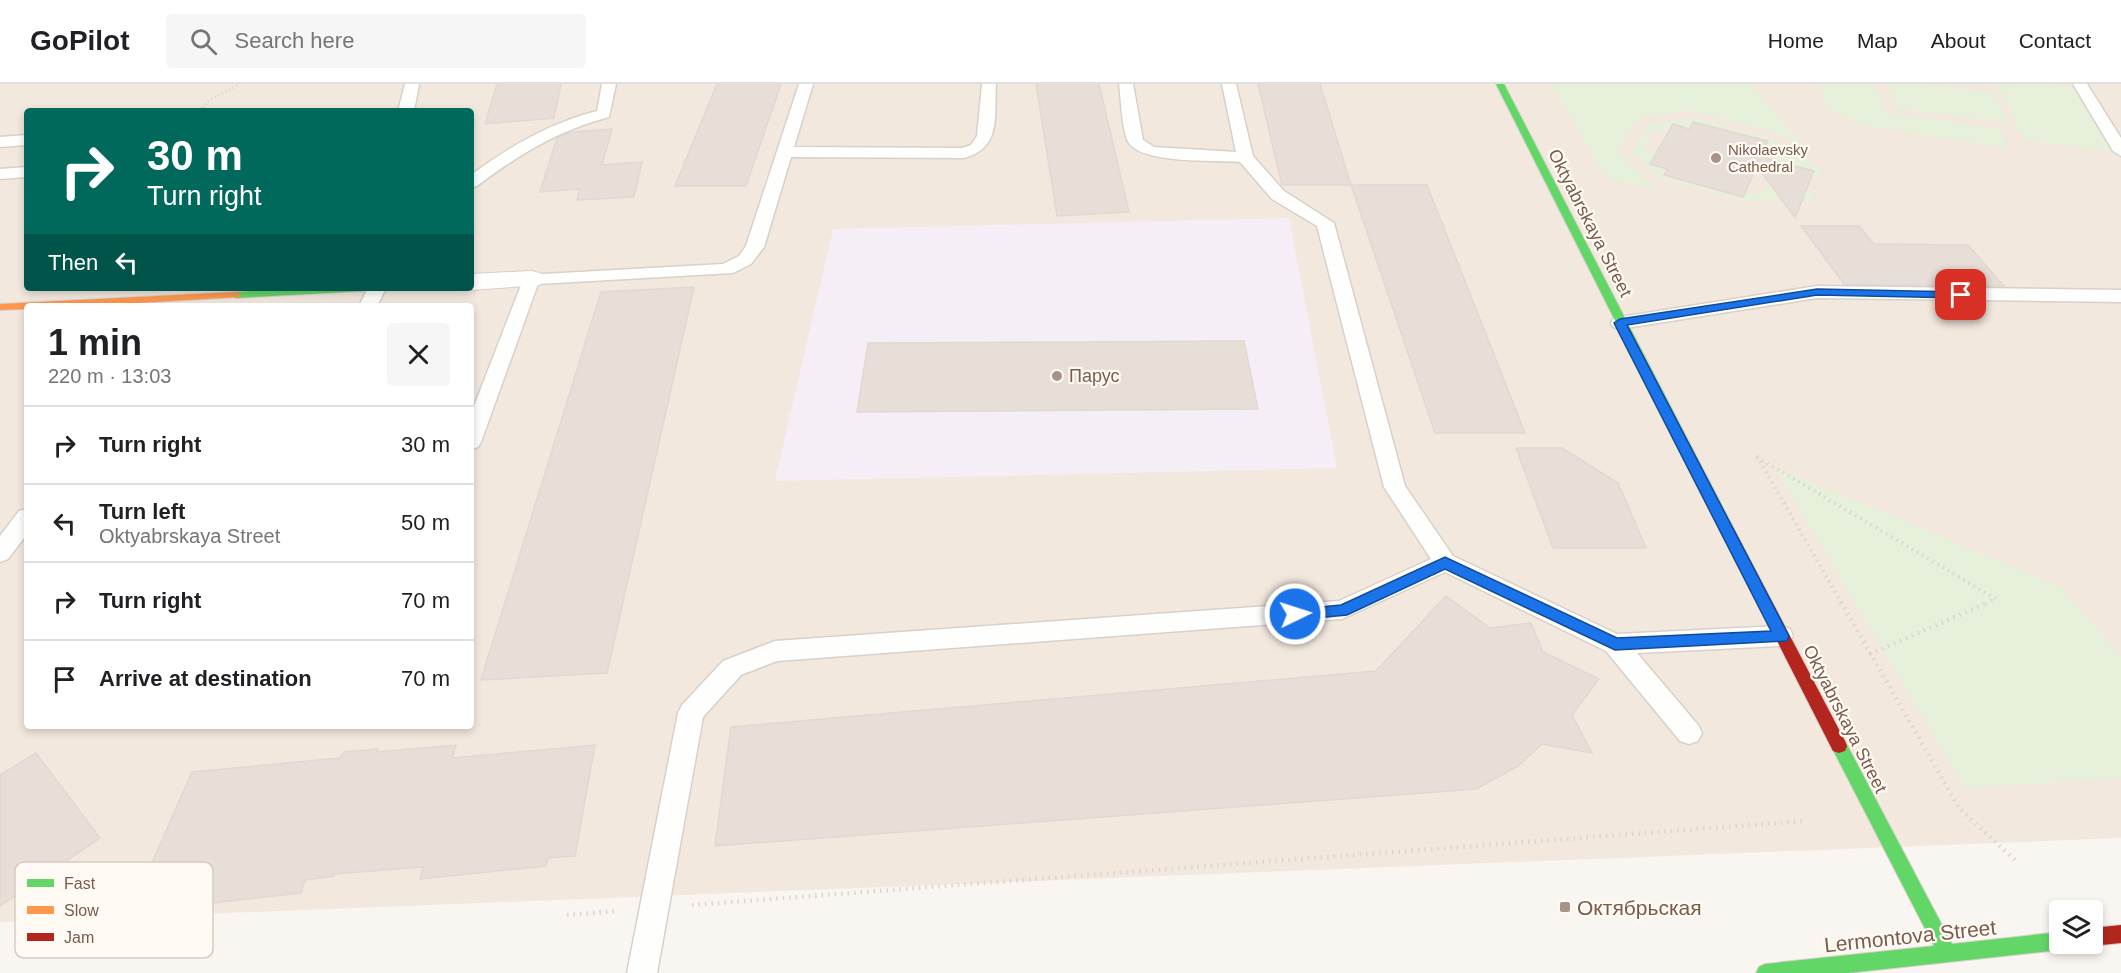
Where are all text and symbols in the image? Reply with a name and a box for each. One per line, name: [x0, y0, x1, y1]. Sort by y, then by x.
search box: [166, 14, 586, 68]
text: GoPilot: [30, 25, 130, 56]
icon: search: [187, 25, 220, 58]
text: Search here: [235, 28, 354, 53]
text: Home: [1768, 29, 1824, 52]
text: Map: [1857, 29, 1898, 52]
text: About: [1931, 29, 1986, 52]
text: Contact: [2019, 29, 2091, 52]
icon: right: [48, 132, 126, 210]
text: 30 m: [147, 132, 243, 179]
place label: Nikolaevsky Cathedral: [1728, 141, 1809, 175]
street label: Oktyabrskaya Street: [1544, 146, 1636, 300]
marker: Nikolaevsky Cathedral: [1709, 151, 1723, 165]
text: Turn right: [147, 181, 262, 211]
icon: left: [110, 246, 143, 279]
text: Then: [48, 250, 98, 275]
pin: [1935, 269, 1986, 320]
icon: arrive: [1944, 278, 1977, 311]
text: 1 min: [48, 322, 142, 363]
button: close: [387, 323, 450, 386]
text: 220 m · 13:03: [48, 365, 171, 387]
place label: Парус: [1069, 366, 1120, 386]
marker: Парус: [1050, 369, 1064, 383]
icon: right: [48, 429, 81, 462]
text: Turn right: [99, 432, 201, 457]
text: 30 m: [401, 432, 450, 457]
text: Turn left: [99, 499, 185, 524]
icon: left: [48, 507, 81, 540]
text: 50 m: [401, 510, 450, 535]
text: Oktyabrskaya Street: [99, 525, 280, 547]
position arrow: [1263, 582, 1327, 646]
icon: right: [48, 585, 81, 618]
text: Turn right: [99, 588, 201, 613]
text: 70 m: [401, 588, 450, 613]
street label: Oktyabrskaya Street: [1799, 642, 1891, 796]
icon: arrive: [48, 663, 81, 696]
text: Arrive at destination: [99, 666, 312, 691]
text: 70 m: [401, 666, 450, 691]
legend: [15, 862, 213, 958]
text: Fast: [64, 875, 96, 892]
place label: Октябрьская: [1577, 896, 1702, 919]
marker: Октябрьская: [1558, 900, 1572, 914]
map controls: [2049, 900, 2103, 954]
button: layers: [2049, 900, 2103, 954]
text: Slow: [64, 902, 99, 919]
street label: Lermontova Street: [1823, 916, 1997, 956]
text: Jam: [64, 929, 94, 946]

